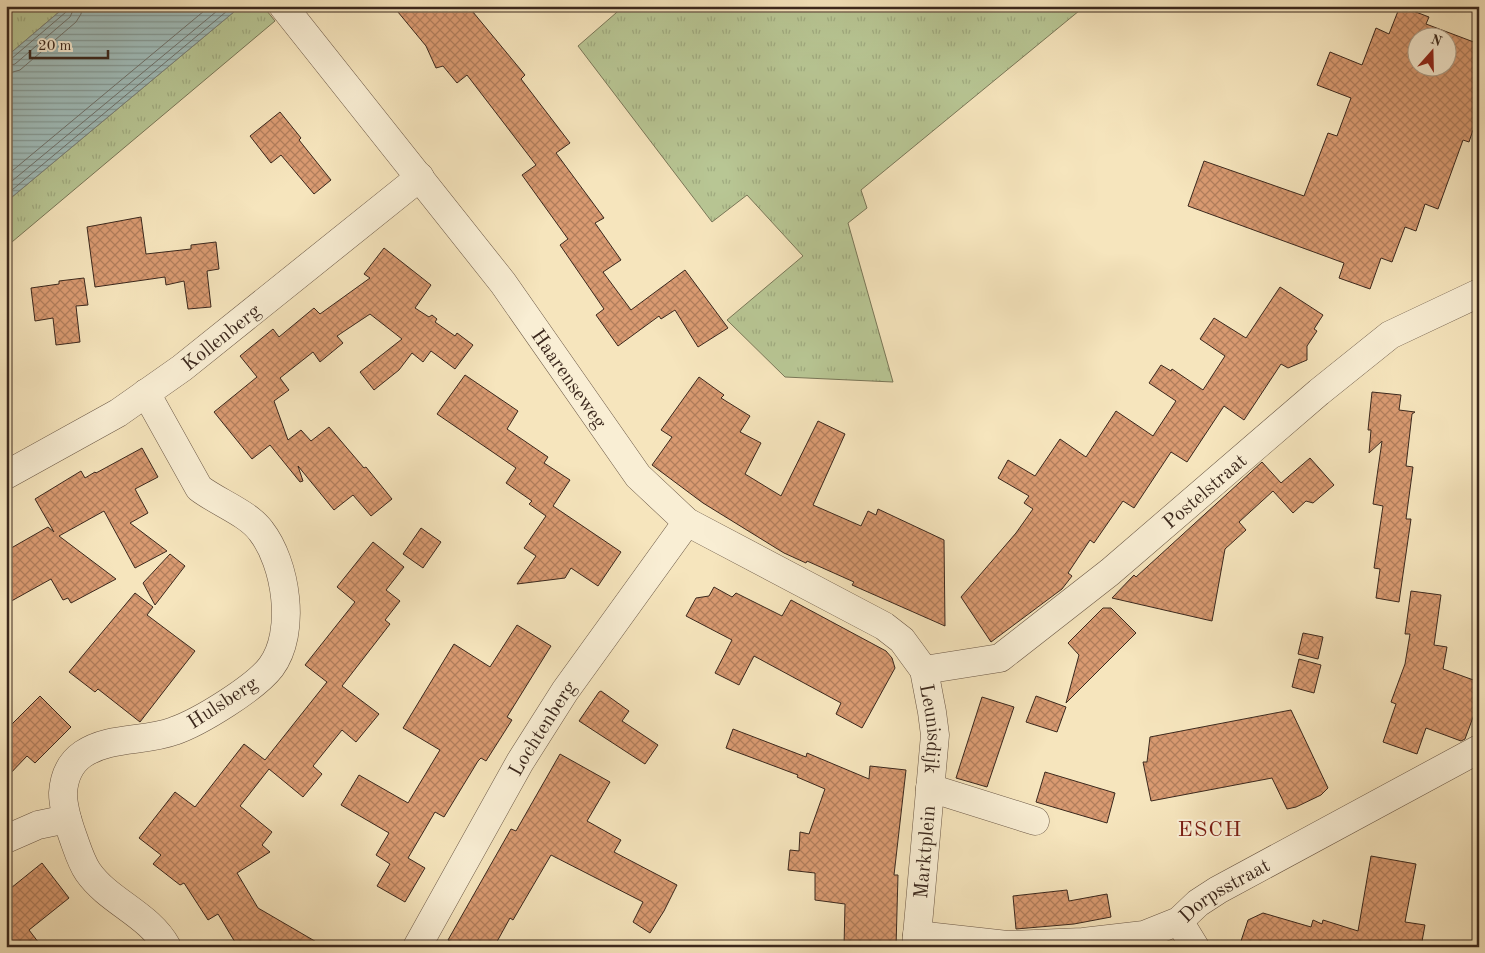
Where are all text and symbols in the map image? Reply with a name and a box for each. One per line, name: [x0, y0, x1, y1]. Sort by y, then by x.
scale bar: [30, 28, 108, 60]
north arrow: [1408, 28, 1458, 78]
text: N: [1429, 32, 1444, 49]
text: 20 m: [38, 39, 72, 54]
street label: Kollenberg: [179, 301, 265, 376]
street label: Haarenseweg: [526, 326, 610, 433]
street label: Postelstraat: [1160, 451, 1251, 534]
street label: Hulsberg: [185, 674, 262, 734]
street label: Lochtenberg: [506, 678, 581, 780]
street label: Leunisdijk: [915, 683, 943, 775]
street label: Marktplein: [912, 805, 940, 900]
district label: ESCH: [1178, 819, 1242, 841]
street label: Dorpsstraat: [1176, 856, 1274, 927]

